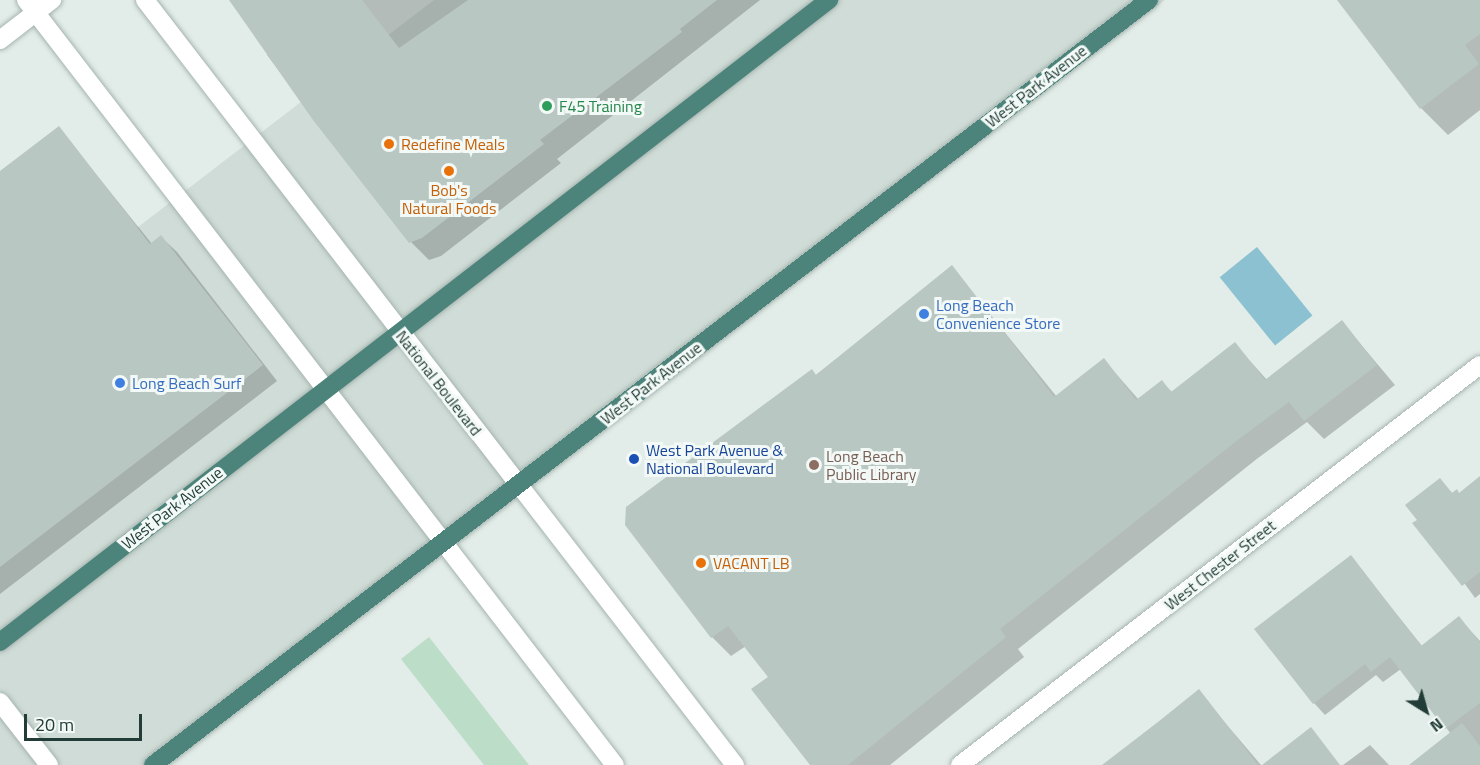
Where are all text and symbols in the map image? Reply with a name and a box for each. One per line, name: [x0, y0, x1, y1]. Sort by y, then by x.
street label: West Park Avenue: [982, 41, 1090, 131]
place label: F45 Training: [559, 96, 642, 116]
marker: F45 Training: [540, 99, 554, 113]
place label: Redefine Meals: [401, 134, 505, 154]
marker: Redefine Meals: [382, 137, 396, 151]
marker: Bob's Natural Foods: [442, 164, 456, 178]
place label: Bob's Natural Foods: [402, 180, 496, 218]
place label: Long Beach Convenience Store: [936, 295, 1060, 333]
marker: Long Beach Convenience Store: [917, 307, 931, 321]
street label: National Boulevard: [392, 327, 486, 439]
street label: West Park Avenue: [597, 338, 705, 428]
place label: Long Beach Surf: [132, 373, 241, 393]
marker: Long Beach Surf: [113, 376, 127, 390]
place label: West Park Avenue & National Boulevard: [646, 440, 783, 478]
place label: Long Beach Public Library: [826, 446, 916, 484]
marker: West Park Avenue & National Boulevard: [627, 452, 641, 466]
marker: Long Beach Public Library: [807, 458, 821, 472]
street label: West Park Avenue: [118, 463, 226, 553]
street label: West Chester Street: [1161, 516, 1279, 614]
place label: VACANT LB: [713, 553, 790, 573]
marker: VACANT LB: [694, 556, 708, 570]
north arrow: [1396, 681, 1456, 741]
scale bar: [27, 702, 146, 740]
text: 20 m: [35, 711, 74, 738]
text: N: [1425, 712, 1448, 738]

